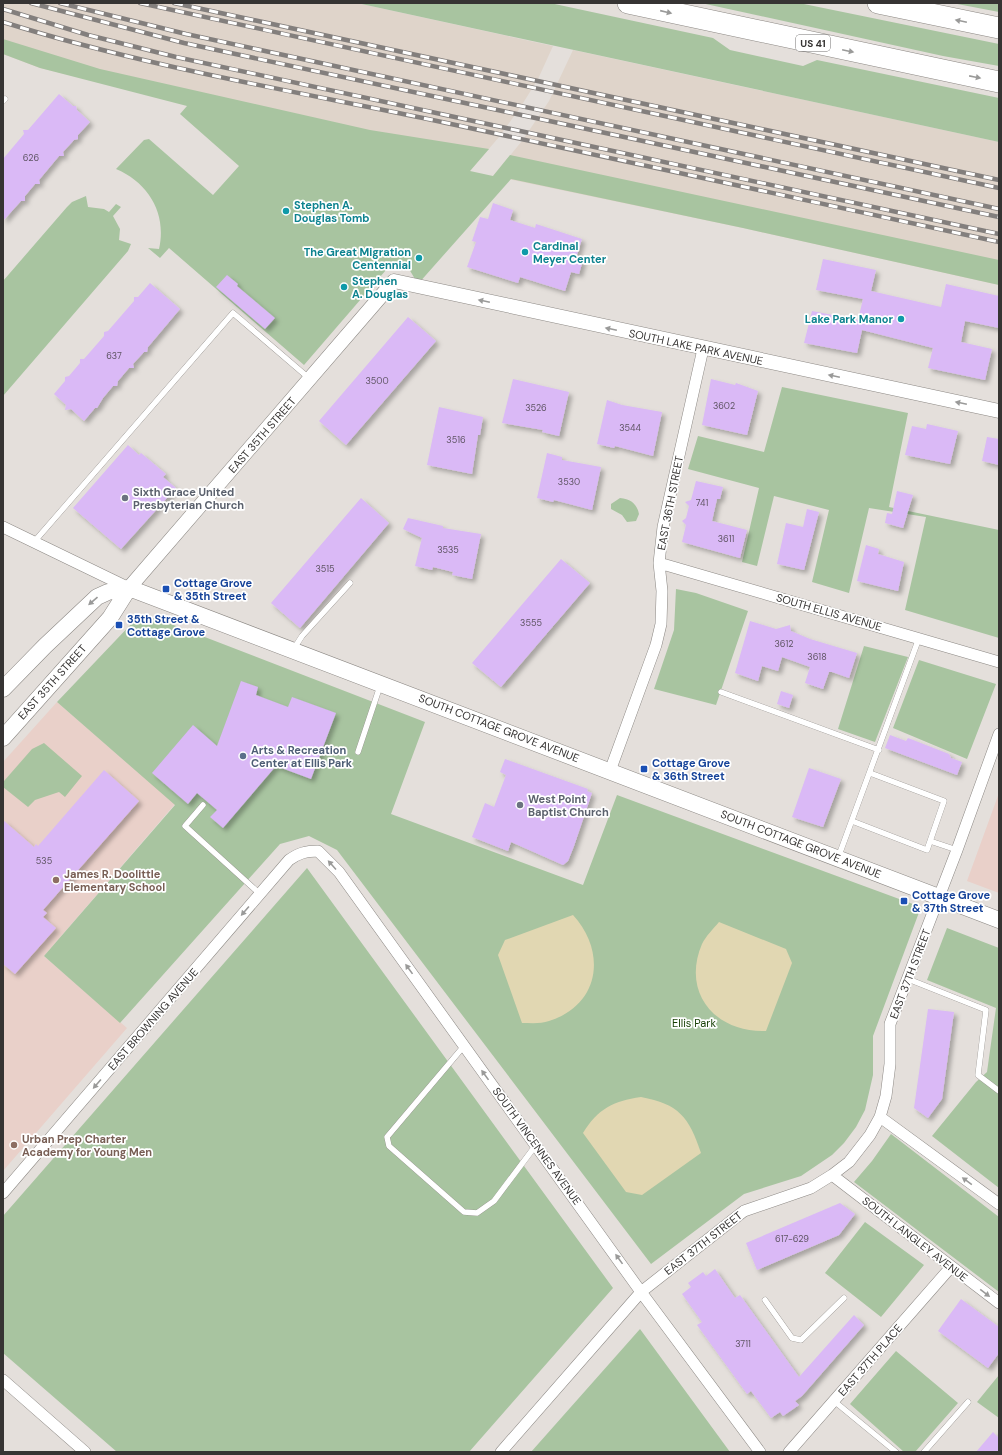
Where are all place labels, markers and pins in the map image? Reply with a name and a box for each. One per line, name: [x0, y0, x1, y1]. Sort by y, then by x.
place label: Stephen A. Douglas Tomb: [294, 198, 369, 225]
marker: Stephen A. Douglas Tomb: [281, 206, 291, 216]
place label: Cardinal Meyer Center: [533, 239, 607, 266]
place label: The Great Migration Centennial: [304, 245, 411, 272]
marker: Cardinal Meyer Center: [520, 247, 530, 257]
marker: The Great Migration Centennial: [414, 253, 424, 263]
place label: Stephen A. Douglas: [352, 274, 408, 301]
marker: Stephen A. Douglas: [339, 282, 349, 292]
place label: Lake Park Manor: [805, 312, 894, 326]
marker: Lake Park Manor: [896, 314, 906, 324]
place label: Sixth Grace United Presbyterian Church: [133, 485, 244, 512]
marker: Sixth Grace United Presbyterian Church: [120, 493, 130, 503]
place label: Cottage Grove & 35th Street: [174, 576, 253, 603]
marker: Cottage Grove & 35th Street: [161, 584, 171, 594]
place label: 35th Street & Cottage Grove: [127, 612, 206, 639]
marker: 35th Street & Cottage Grove: [114, 620, 124, 630]
place label: Arts & Recreation Center at Ellis Park: [251, 743, 353, 770]
marker: Arts & Recreation Center at Ellis Park: [238, 751, 248, 761]
place label: Cottage Grove & 36th Street: [652, 756, 731, 783]
marker: Cottage Grove & 36th Street: [639, 764, 649, 774]
place label: West Point Baptist Church: [528, 792, 609, 819]
marker: West Point Baptist Church: [515, 800, 525, 810]
place label: James R. Doolittle Elementary School: [64, 867, 165, 894]
marker: James R. Doolittle Elementary School: [51, 875, 61, 885]
place label: Cottage Grove & 37th Street: [912, 888, 991, 915]
marker: Cottage Grove & 37th Street: [899, 896, 909, 906]
place label: Urban Prep Charter Academy for Young Men: [22, 1132, 152, 1159]
marker: Urban Prep Charter Academy for Young Men: [9, 1140, 19, 1150]

